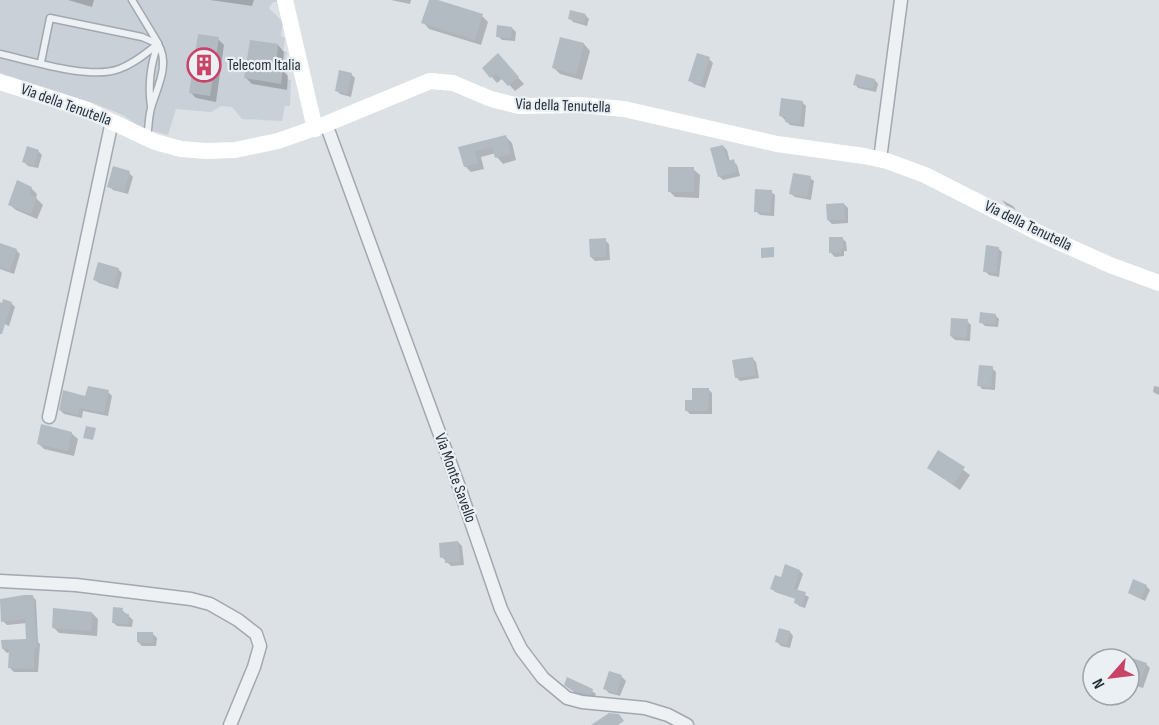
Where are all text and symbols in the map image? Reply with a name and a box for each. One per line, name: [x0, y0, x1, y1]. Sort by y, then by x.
building icon: Telecom Italia: [186, 47, 222, 83]
place label: Telecom Italia: [227, 56, 301, 75]
street label: Via della Tenutella: [18, 80, 114, 130]
street label: Via della Tenutella: [515, 95, 611, 117]
street label: Via della Tenutella: [981, 197, 1075, 255]
street label: Via Monte Savello: [430, 431, 480, 525]
north arrow: [1081, 647, 1141, 707]
text: N: [1089, 675, 1109, 692]

